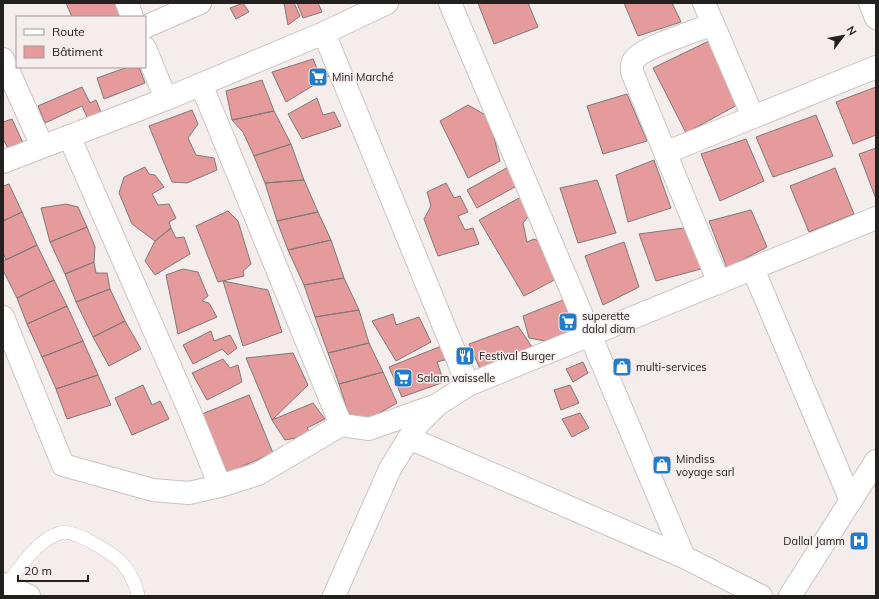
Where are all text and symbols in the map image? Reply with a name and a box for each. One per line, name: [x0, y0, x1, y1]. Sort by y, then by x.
legend: [16, 16, 146, 68]
north arrow: [823, 16, 863, 56]
text: N: [843, 23, 860, 38]
text: Route: [52, 24, 85, 39]
text: Bâtiment: [52, 44, 103, 59]
supermarket icon: Mini Marché: [307, 66, 329, 88]
place label: Mini Marché: [332, 70, 394, 84]
place label: superette dalal diam: [582, 309, 635, 336]
supermarket icon: superette dalal diam: [557, 311, 579, 333]
restaurant icon: Festival Burger: [454, 345, 476, 367]
place label: Festival Burger: [479, 349, 555, 363]
shop icon: multi-services: [611, 356, 633, 378]
place label: multi-services: [636, 360, 707, 374]
supermarket icon: Salam vaisselle: [392, 367, 414, 389]
place label: Salam vaisselle: [417, 371, 495, 385]
place label: Mindiss voyage sarl: [676, 452, 734, 479]
shop icon: Mindiss voyage sarl: [651, 454, 673, 476]
hospital icon: Dallal Jamm: [848, 530, 870, 552]
place label: Dallal Jamm: [783, 534, 845, 548]
scale bar: [18, 557, 88, 583]
text: 20 m: [24, 563, 52, 578]

